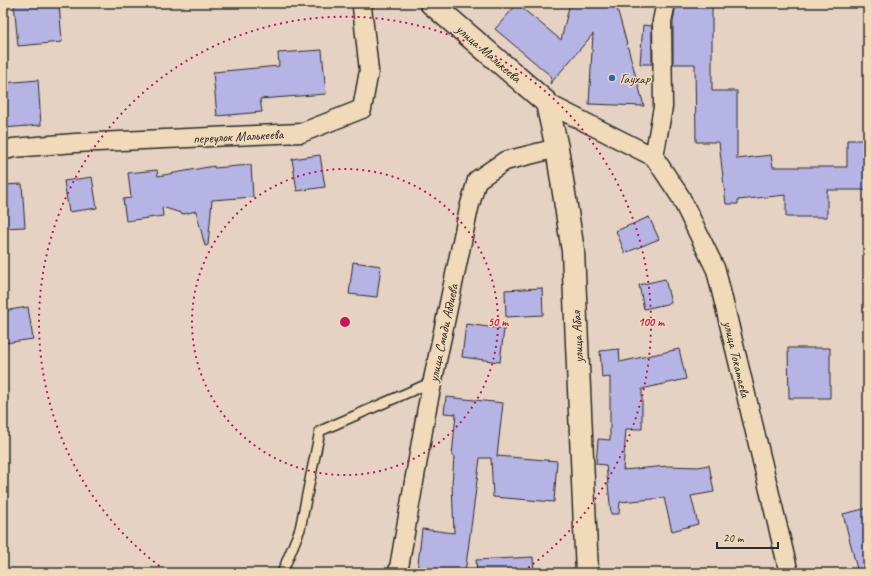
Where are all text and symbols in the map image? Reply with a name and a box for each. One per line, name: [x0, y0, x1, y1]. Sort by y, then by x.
street label: улица Малькеева: [452, 20, 525, 87]
place label: Гаухар: [620, 70, 651, 87]
marker: Гаухар: [607, 73, 617, 83]
street label: переулок Малькеева: [192, 126, 285, 147]
street label: улица Смади Абдиева: [425, 281, 462, 385]
street label: улица Абая: [568, 309, 587, 364]
text: 50 m: [488, 314, 509, 330]
text: 100 m: [638, 314, 665, 330]
centre of rings: [338, 315, 352, 329]
street label: улица Токатаева: [719, 318, 754, 400]
scale bar: [717, 524, 778, 550]
text: 20 m: [723, 530, 745, 546]

